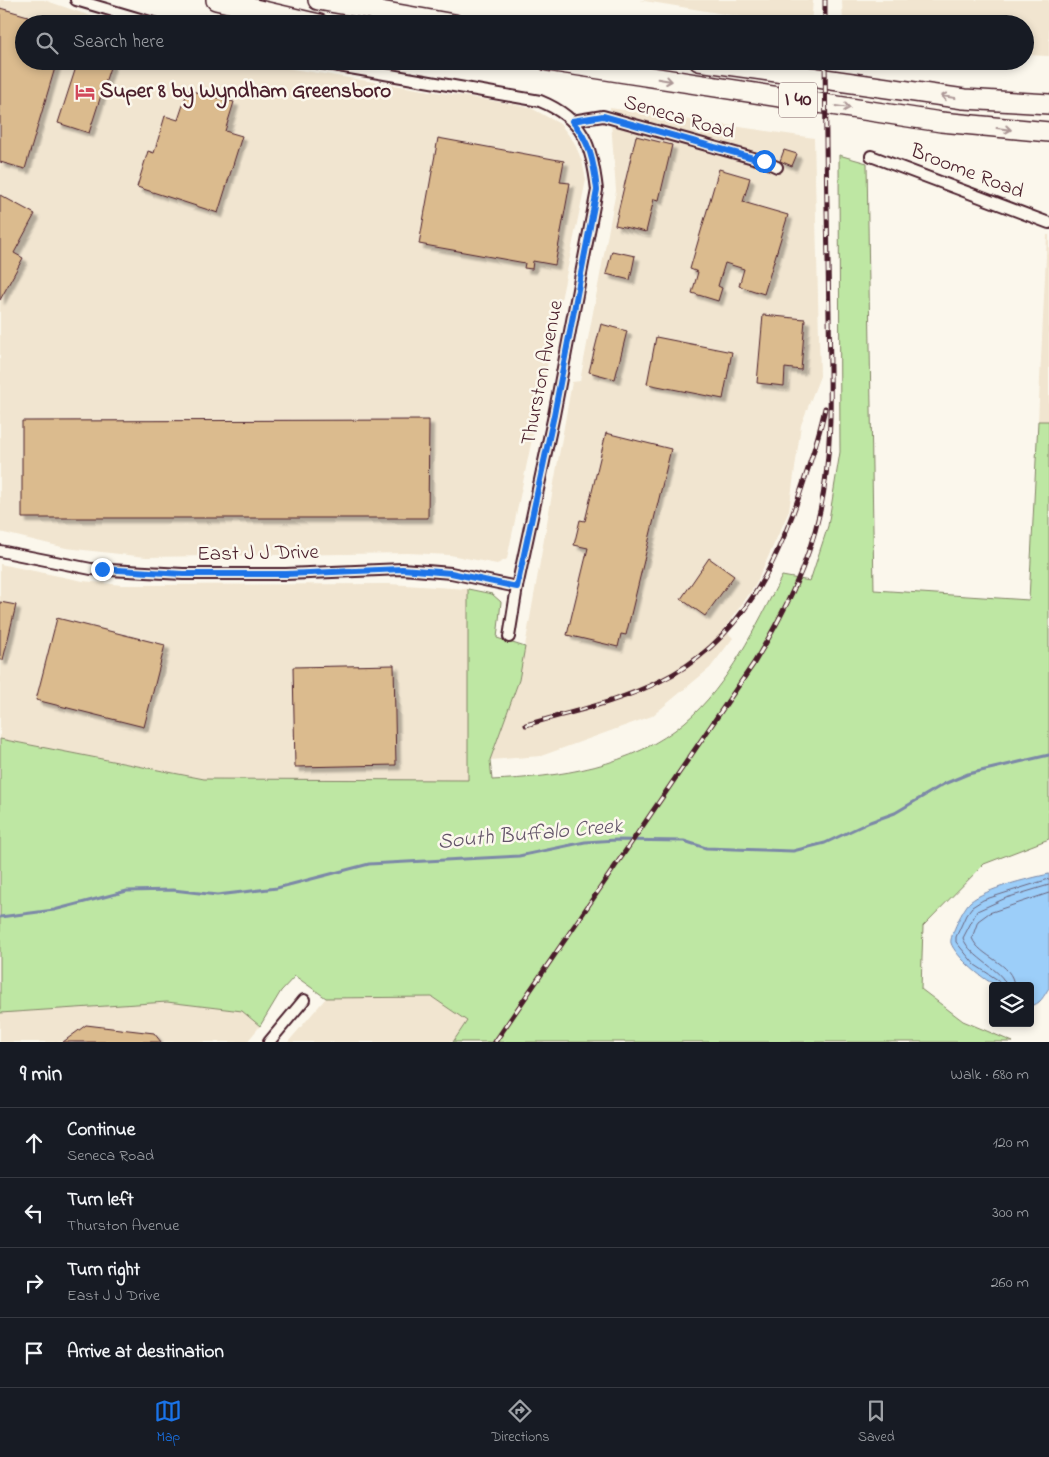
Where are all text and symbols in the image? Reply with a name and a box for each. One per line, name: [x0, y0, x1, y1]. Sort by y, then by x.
search box: [15, 15, 1034, 70]
icon: search: [33, 29, 61, 57]
text: Search here: [73, 29, 164, 56]
one-way arrow: [657, 75, 673, 85]
place label: Super 8 by Wyndham Greensboro: [100, 77, 391, 109]
hotel icon: Super 8 by Wyndham Greensboro: [74, 81, 96, 103]
road number: I 40: [779, 82, 817, 118]
street label: Seneca Road: [620, 88, 738, 148]
one-way arrow: [940, 92, 956, 102]
one-way arrow: [835, 103, 851, 113]
one-way arrow: [996, 124, 1012, 134]
street label: Broome Road: [905, 136, 1028, 207]
route start: [753, 150, 776, 173]
street label: Thurston Avenue: [514, 297, 572, 448]
street label: East J J Drive: [197, 538, 320, 570]
route end: [91, 558, 114, 581]
water label: South Buffalo Creek: [436, 811, 625, 859]
map controls: [989, 982, 1034, 1027]
button: layers: [989, 982, 1034, 1027]
text: 9 min: [20, 1060, 62, 1090]
text: Walk · 680 m: [950, 1063, 1029, 1087]
text: Continue: [67, 1117, 135, 1144]
icon: ahead: [20, 1129, 48, 1157]
text: 120 m: [993, 1131, 1029, 1155]
text: Seneca Road: [67, 1144, 154, 1168]
text: Turn left: [67, 1187, 134, 1214]
icon: left: [20, 1199, 48, 1227]
text: 300 m: [992, 1201, 1029, 1225]
text: Thurston Avenue: [67, 1214, 179, 1238]
text: Turn right: [67, 1257, 140, 1284]
icon: right: [20, 1269, 48, 1297]
text: 260 m: [991, 1271, 1029, 1295]
text: East J J Drive: [67, 1284, 160, 1308]
icon: arrive: [20, 1339, 48, 1367]
text: Arrive at destination: [67, 1339, 224, 1366]
tab: Map: [154, 1397, 182, 1448]
tab: Directions: [491, 1397, 549, 1448]
tab: Saved: [858, 1397, 895, 1448]

